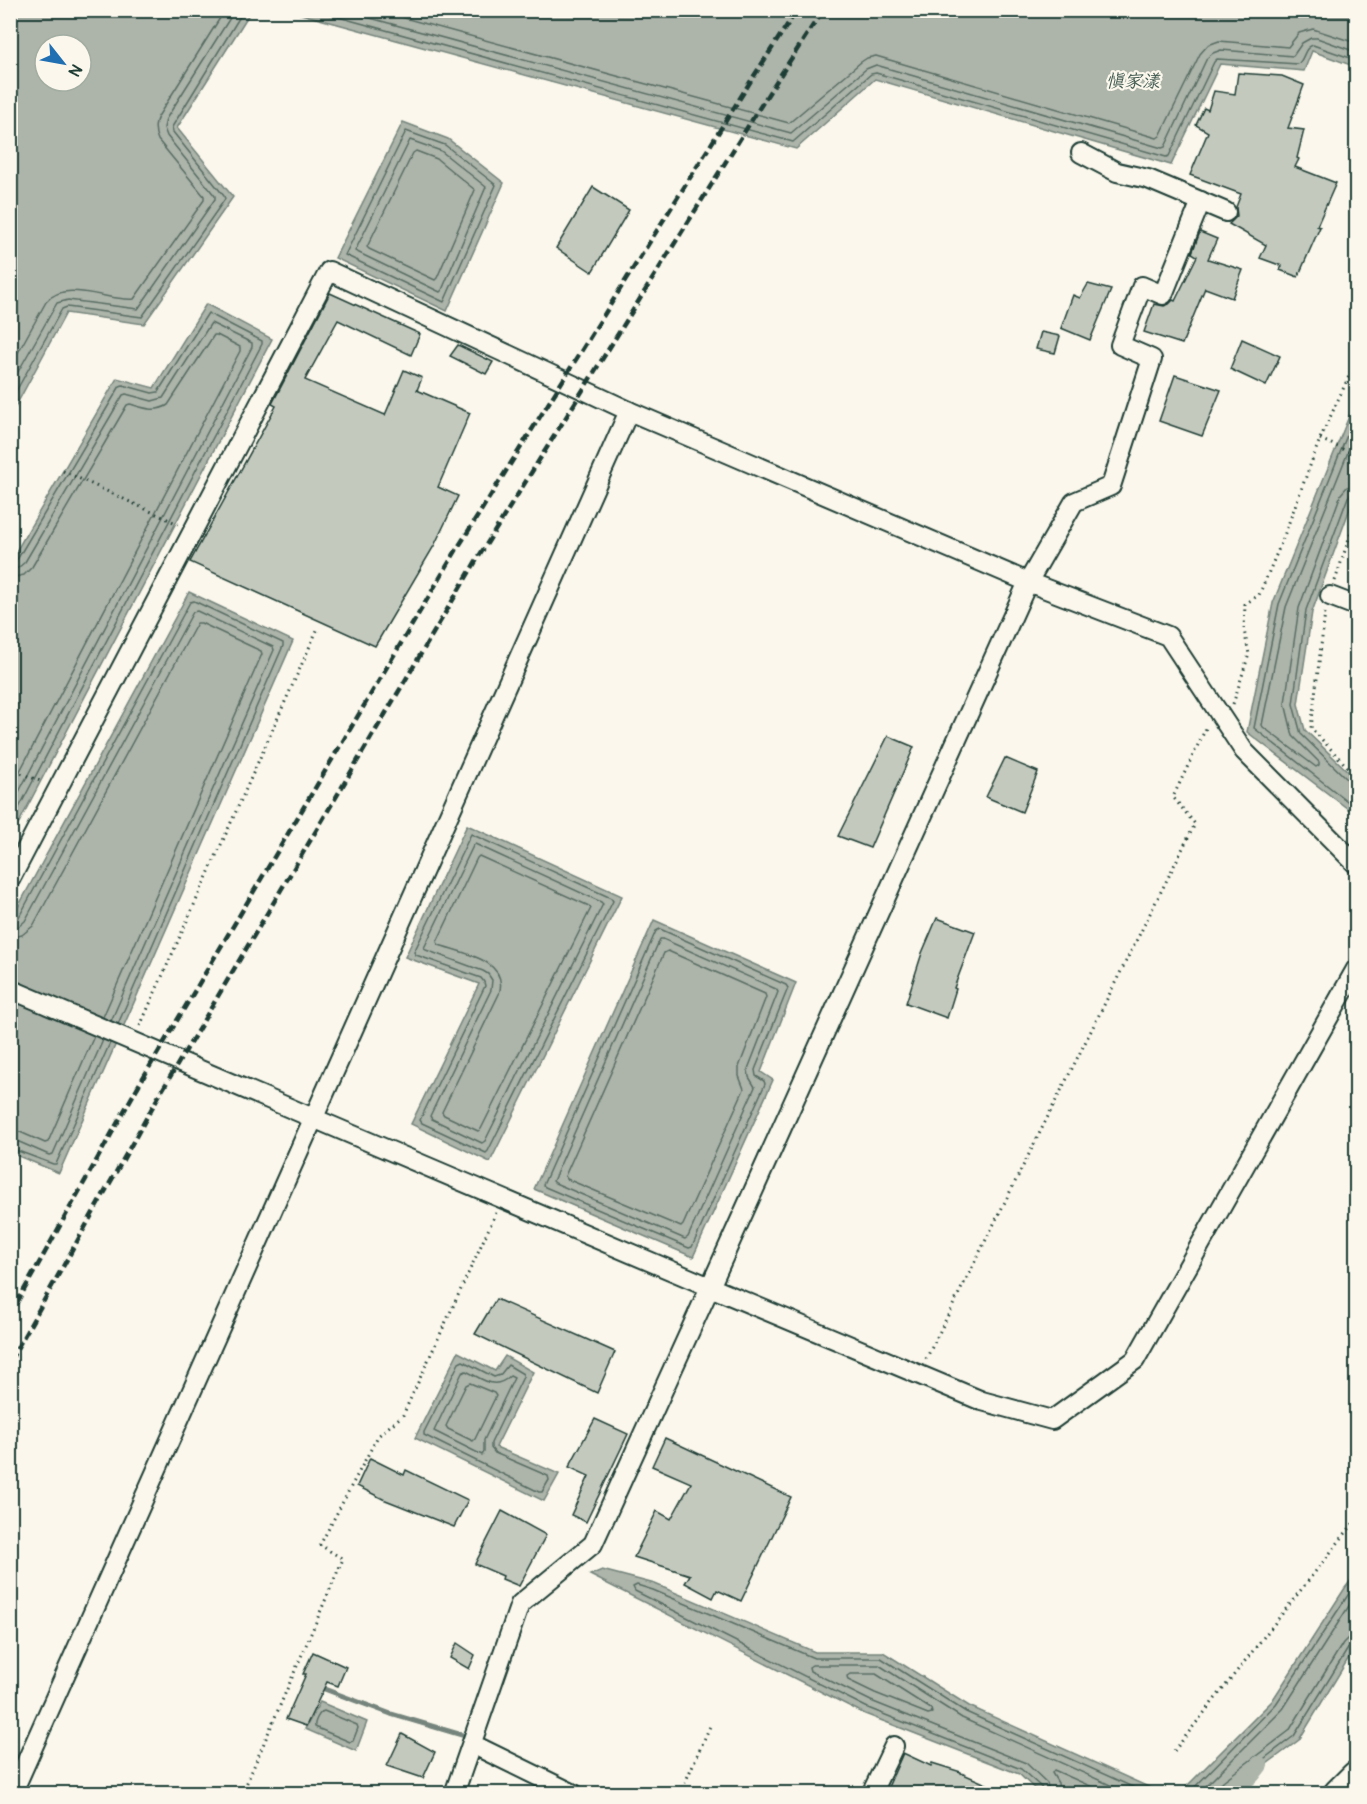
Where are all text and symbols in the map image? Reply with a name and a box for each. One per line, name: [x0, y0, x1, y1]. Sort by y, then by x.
north arrow: [33, 33, 93, 93]
text: N: [64, 60, 86, 80]
water label: 慎家漾: [1106, 70, 1161, 93]

